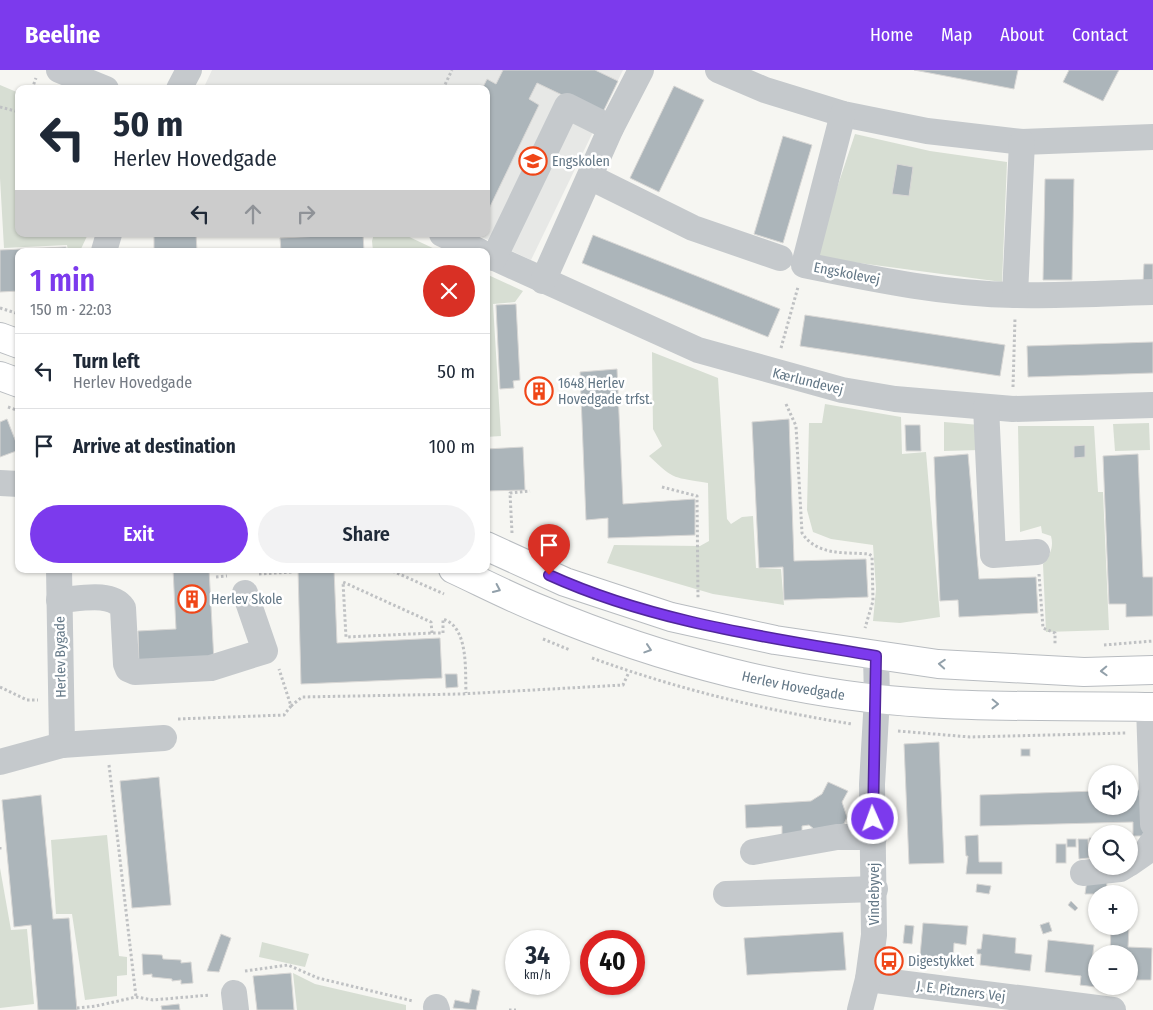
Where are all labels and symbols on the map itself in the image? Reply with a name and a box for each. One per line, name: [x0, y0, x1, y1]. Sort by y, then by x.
school or university icon: Engskolen: [518, 146, 548, 176]
place label: Engskolen: [552, 153, 610, 170]
street label: Engskolevej: [812, 259, 881, 288]
street label: Kærlundevej: [771, 364, 845, 398]
place label: 1648 Herlev Hovedgade trfst.: [558, 375, 653, 408]
building icon: 1648 Herlev Hovedgade trfst.: [524, 376, 554, 406]
pin: [528, 524, 570, 575]
one-way arrow: [492, 583, 501, 594]
building icon: Herlev Skole: [177, 584, 207, 614]
place label: Herlev Skole: [211, 591, 283, 608]
street label: Herlev Bygade: [51, 616, 70, 698]
one-way arrow: [644, 643, 652, 653]
one-way arrow: [938, 659, 946, 670]
one-way arrow: [1100, 666, 1108, 677]
street label: Herlev Hovedgade: [740, 668, 846, 704]
one-way arrow: [992, 699, 1000, 709]
position arrow: [846, 792, 898, 844]
street label: Vindebyvej: [866, 863, 883, 925]
speed limit sign: 40: [580, 930, 645, 995]
bus stop icon: Digestykket: [874, 946, 904, 976]
place label: Digestykket: [908, 953, 975, 970]
street label: J. E. Pitzners Vej: [916, 978, 1006, 1005]

